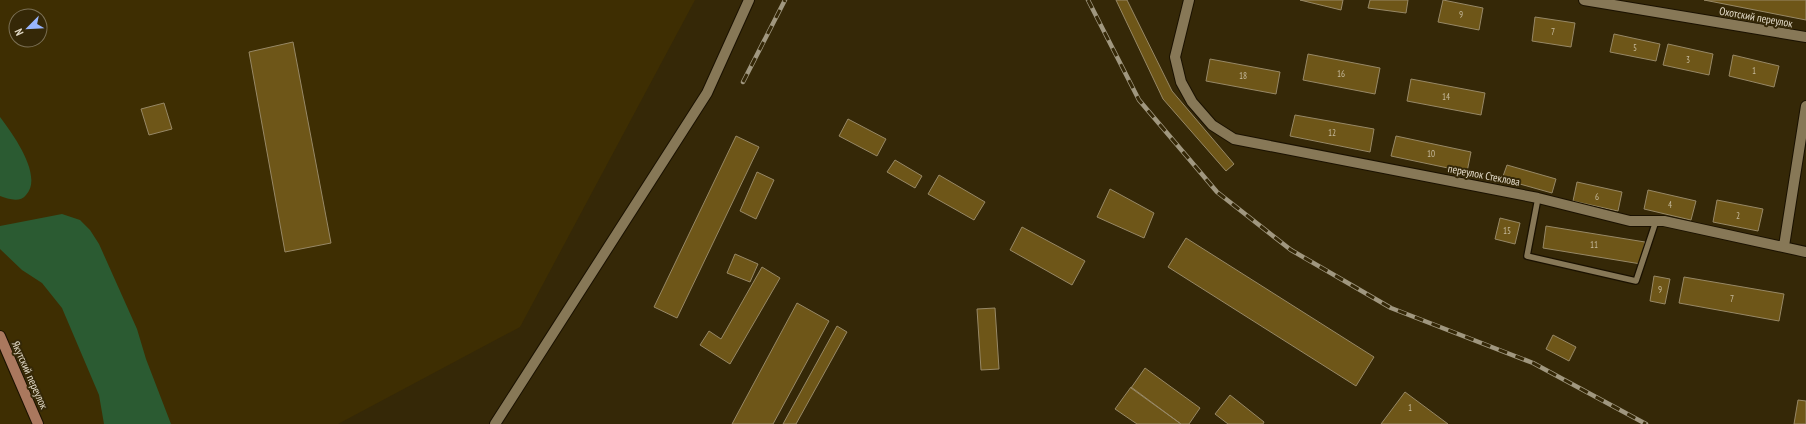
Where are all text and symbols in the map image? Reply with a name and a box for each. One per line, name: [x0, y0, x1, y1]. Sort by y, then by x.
street label: Охотский переулок: [1718, 4, 1795, 30]
north arrow: [8, 8, 48, 48]
house number: 9: [1459, 9, 1463, 20]
text: N: [11, 26, 26, 38]
house number: 7: [1551, 26, 1555, 37]
house number: 5: [1633, 42, 1637, 53]
house number: 3: [1686, 54, 1690, 65]
house number: 1: [1752, 65, 1756, 76]
house number: 16: [1337, 68, 1345, 79]
house number: 18: [1239, 70, 1247, 81]
house number: 14: [1442, 91, 1450, 102]
house number: 12: [1328, 127, 1336, 138]
house number: 10: [1427, 148, 1435, 159]
street label: переулок Стеклова: [1447, 161, 1521, 189]
house number: 6: [1595, 191, 1599, 202]
house number: 4: [1668, 199, 1672, 210]
house number: 2: [1736, 210, 1740, 221]
house number: 15: [1503, 225, 1511, 236]
house number: 11: [1590, 239, 1598, 250]
house number: 9: [1658, 284, 1662, 295]
house number: 7: [1730, 293, 1734, 304]
street label: Якутский переулок: [9, 339, 52, 412]
house number: 1: [1408, 402, 1412, 413]

